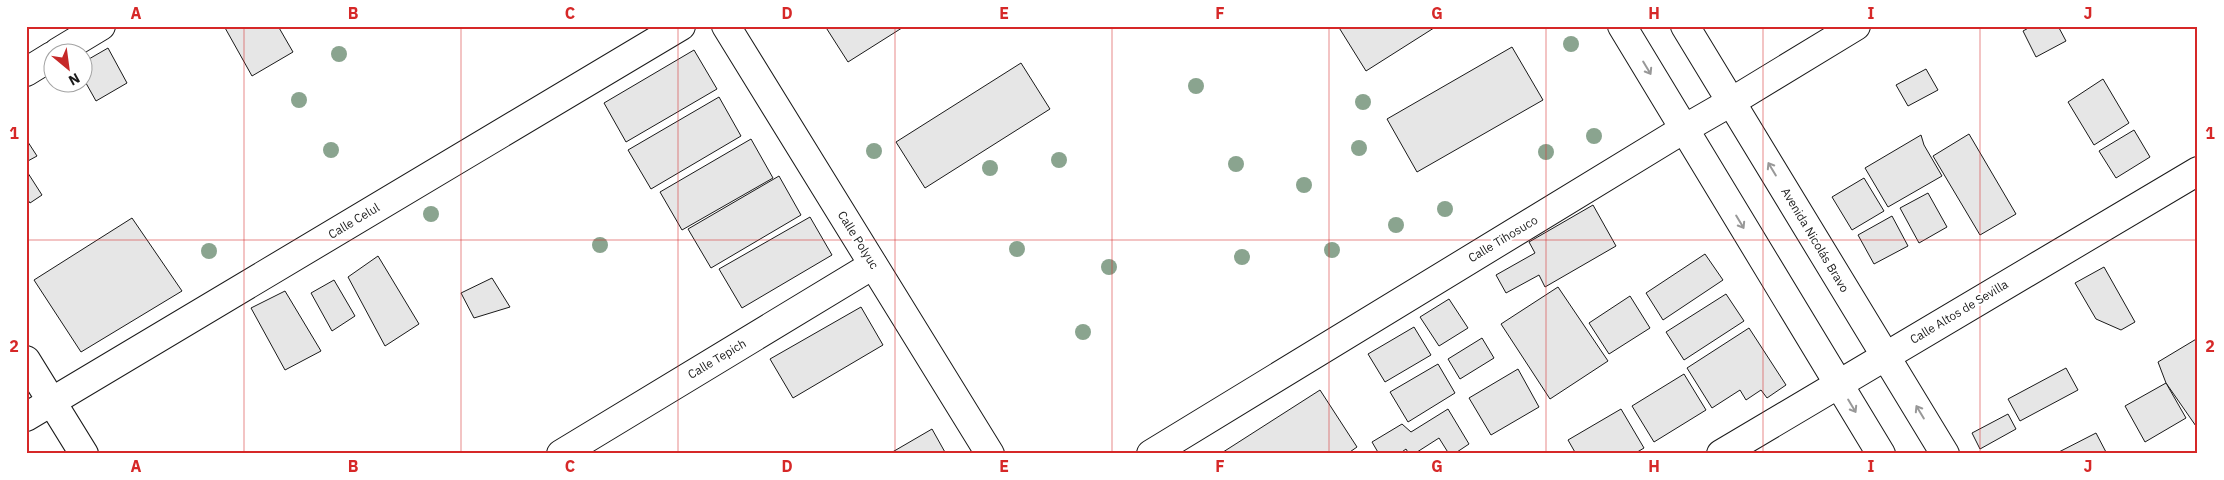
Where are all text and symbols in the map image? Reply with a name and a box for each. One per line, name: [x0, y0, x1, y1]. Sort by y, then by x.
text: A: [131, 3, 142, 23]
text: B: [348, 3, 359, 23]
text: C: [565, 3, 575, 23]
text: D: [781, 3, 793, 23]
text: E: [999, 3, 1009, 23]
text: F: [1215, 3, 1225, 23]
text: G: [1431, 3, 1443, 23]
text: H: [1648, 3, 1660, 23]
text: I: [1868, 3, 1875, 23]
text: J: [2084, 3, 2092, 23]
north arrow: [42, 42, 92, 92]
one-way arrow: [1643, 60, 1653, 74]
text: N: [66, 69, 83, 90]
text: 1: [9, 123, 19, 143]
text: 1: [2205, 123, 2215, 143]
one-way arrow: [1766, 162, 1776, 176]
street label: Avenida Nicolás Bravo: [1778, 185, 1853, 295]
street label: Calle Celul: [325, 199, 382, 242]
street label: Calle Polyuc: [835, 208, 882, 271]
street label: Calle Tihosuco: [1465, 212, 1540, 265]
one-way arrow: [1736, 214, 1746, 228]
street label: Calle Altos de Sevilla: [1907, 276, 2011, 347]
street label: Calle Tepich: [685, 335, 749, 382]
text: 2: [9, 336, 19, 356]
text: 2: [2205, 336, 2215, 356]
one-way arrow: [1848, 398, 1858, 412]
one-way arrow: [1915, 406, 1925, 420]
text: A: [131, 456, 142, 476]
text: B: [348, 456, 359, 476]
text: C: [565, 456, 575, 476]
text: D: [781, 456, 793, 476]
text: E: [999, 456, 1009, 476]
text: F: [1215, 456, 1225, 476]
text: G: [1431, 456, 1443, 476]
text: H: [1648, 456, 1660, 476]
text: I: [1868, 456, 1875, 476]
text: J: [2084, 456, 2092, 476]

